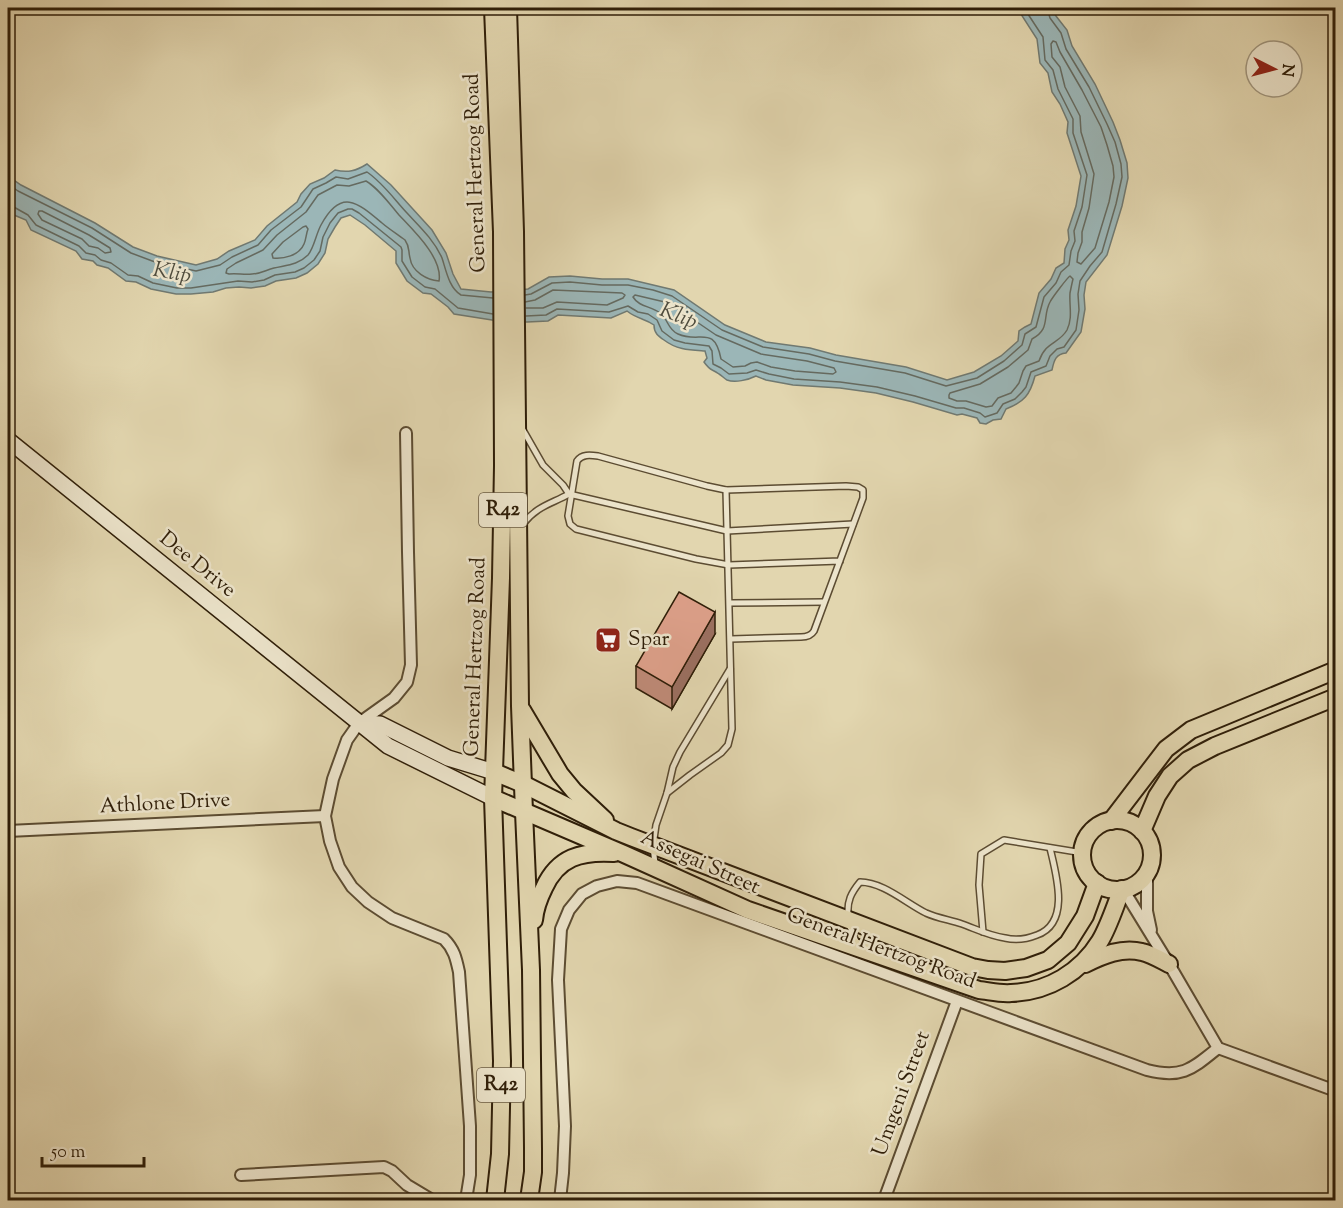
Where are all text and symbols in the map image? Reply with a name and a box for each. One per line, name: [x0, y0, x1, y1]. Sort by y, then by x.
north arrow: [1244, 39, 1304, 99]
text: N: [1274, 63, 1299, 78]
street label: General Hertzog Road: [458, 73, 494, 273]
water label: Klip: [150, 255, 194, 293]
water label: Klip: [654, 295, 702, 339]
road number: R42: [479, 493, 527, 527]
street label: Dee Drive: [152, 525, 242, 605]
street label: General Hertzog Road: [458, 557, 494, 757]
supermarket icon: Spar: [593, 625, 623, 655]
place label: Spar: [628, 625, 670, 655]
street label: Athlone Drive: [99, 786, 231, 822]
street label: Assegai Street: [635, 823, 765, 903]
street label: General Hertzog Road: [782, 901, 980, 997]
street label: Umgeni Street: [865, 1027, 939, 1161]
road number: R42: [477, 1068, 525, 1102]
scale bar: [42, 1130, 144, 1168]
text: 50 m: [50, 1140, 86, 1166]

